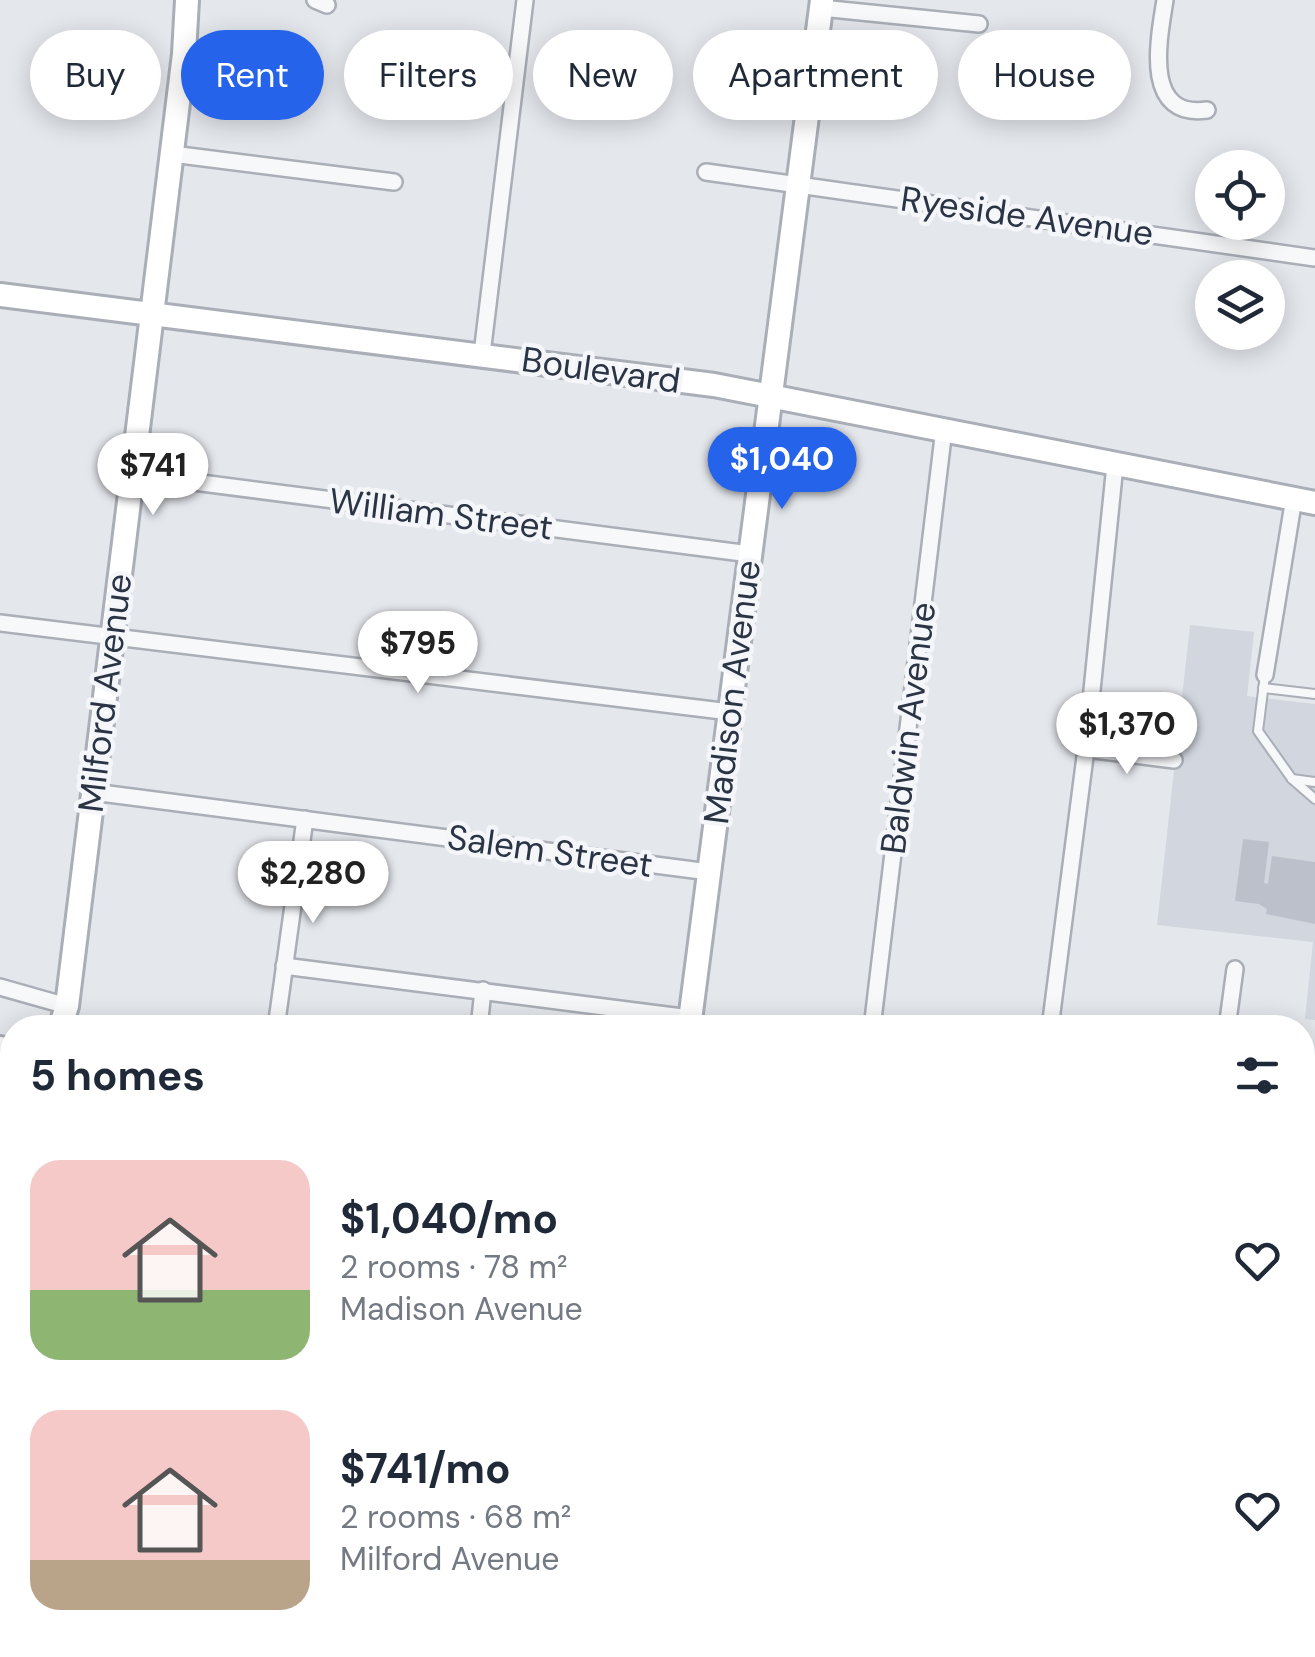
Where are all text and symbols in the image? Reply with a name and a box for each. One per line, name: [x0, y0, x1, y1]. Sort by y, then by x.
chip: Buy: [30, 30, 161, 120]
chip: Rent: [181, 30, 324, 120]
chip: Filters: [344, 30, 513, 120]
chip: New: [533, 30, 673, 120]
chip: Apartment: [693, 30, 938, 120]
chip: House: [958, 30, 1131, 120]
map controls: [1195, 150, 1285, 350]
button: locate: [1195, 150, 1285, 240]
street label: Ryeside Avenue: [898, 176, 1156, 256]
button: layers: [1195, 260, 1285, 350]
street label: Boulevard: [519, 336, 683, 404]
pin: $1,040: [701, 427, 863, 512]
pin: $741: [94, 433, 212, 518]
text: $1,040: [730, 438, 834, 480]
text: $741: [119, 444, 187, 486]
street label: William Street: [327, 477, 555, 551]
street label: Madison Avenue: [693, 557, 771, 827]
street label: Milford Avenue: [68, 571, 142, 815]
street label: Baldwin Avenue: [870, 599, 946, 857]
pin: $795: [359, 611, 477, 696]
text: $795: [380, 622, 456, 664]
pin: $1,370: [1046, 692, 1208, 777]
text: $1,370: [1078, 703, 1176, 745]
street label: Salem Street: [444, 814, 656, 888]
pin: $2,280: [232, 841, 394, 926]
text: $2,280: [260, 852, 366, 894]
text: 5 homes: [30, 1048, 205, 1103]
icon: filters: [1230, 1048, 1285, 1103]
text: $1,040/mo: [340, 1191, 558, 1246]
icon: home: [110, 1200, 230, 1320]
icon: heart: [1230, 1233, 1285, 1288]
text: 2 rooms · 78 m²: [340, 1246, 568, 1288]
text: Madison Avenue: [340, 1288, 583, 1330]
text: $741/mo: [340, 1441, 511, 1496]
icon: home: [110, 1450, 230, 1570]
icon: heart: [1230, 1483, 1285, 1538]
text: 2 rooms · 68 m²: [340, 1496, 571, 1538]
text: Milford Avenue: [340, 1538, 560, 1580]

